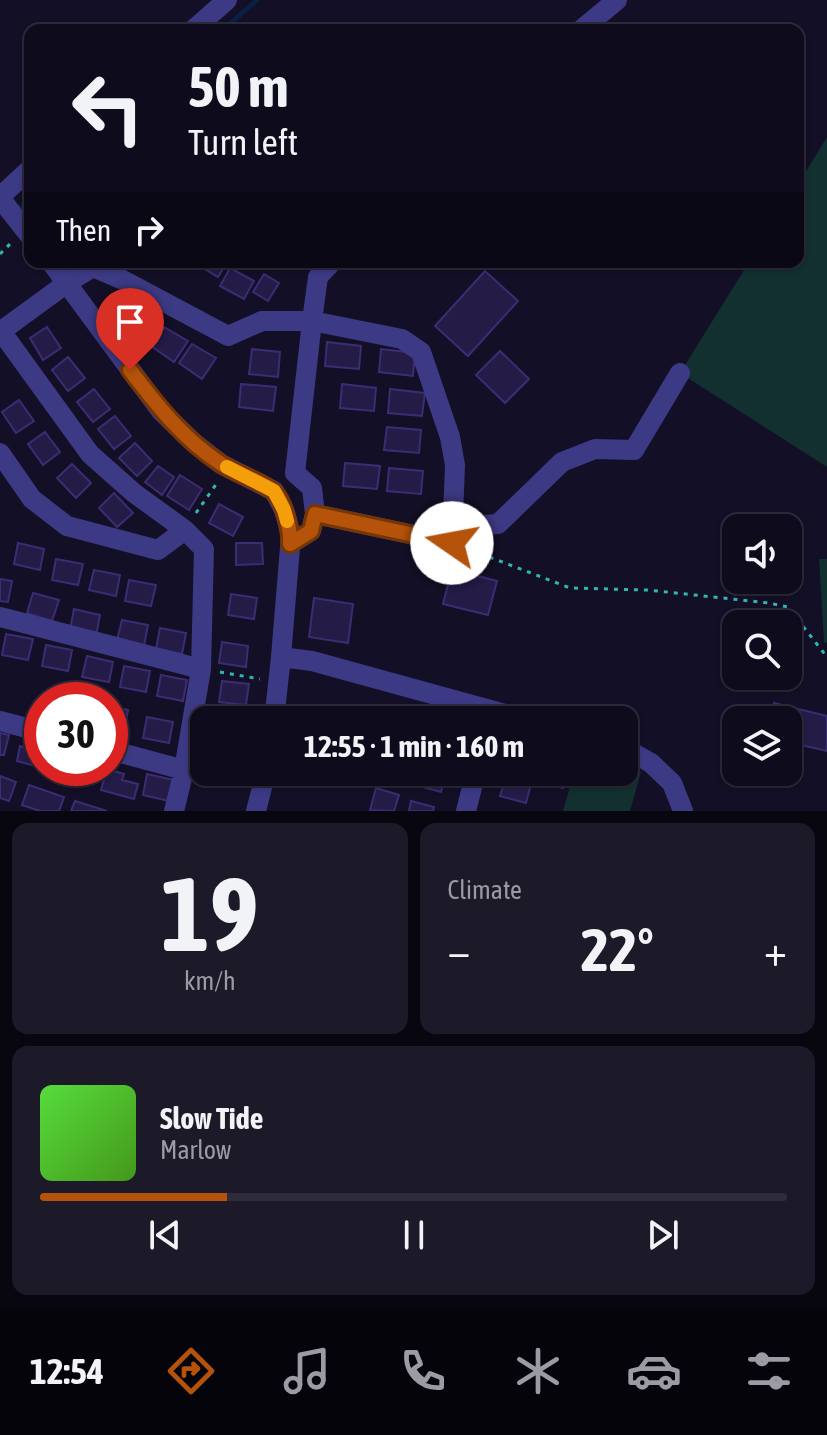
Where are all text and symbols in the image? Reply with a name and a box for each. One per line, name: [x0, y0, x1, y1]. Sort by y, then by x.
text: 50 m: [188, 55, 289, 119]
icon: left: [56, 56, 160, 160]
text: Turn left: [188, 121, 298, 163]
icon: right: [127, 208, 171, 252]
text: Then: [56, 213, 111, 247]
pin: [96, 288, 164, 370]
icon: arrive: [108, 300, 152, 344]
position arrow: [410, 501, 494, 585]
map controls: [722, 514, 802, 786]
button: sound: [722, 514, 802, 594]
button: search: [722, 610, 802, 690]
speed limit sign: 30: [24, 682, 128, 786]
button: layers: [722, 706, 802, 786]
text: 12:55 · 1 min · 160 m: [304, 729, 524, 763]
text: 19: [161, 854, 259, 973]
text: Climate: [448, 875, 522, 905]
text: 22°: [581, 915, 654, 984]
text: −: [448, 925, 470, 975]
text: +: [764, 925, 787, 975]
text: km/h: [184, 966, 236, 996]
text: Slow Tide: [160, 1101, 263, 1135]
text: Marlow: [160, 1135, 231, 1165]
icon: previous: [143, 1213, 187, 1257]
icon: pause: [392, 1213, 436, 1257]
icon: next: [641, 1213, 685, 1257]
icon: directions: [163, 1343, 219, 1399]
icon: music: [279, 1343, 335, 1399]
icon: phone: [395, 1343, 451, 1399]
icon: climate: [510, 1343, 566, 1399]
icon: car: [626, 1343, 682, 1399]
icon: filters: [741, 1343, 797, 1399]
text: 12:54: [30, 1350, 104, 1392]

